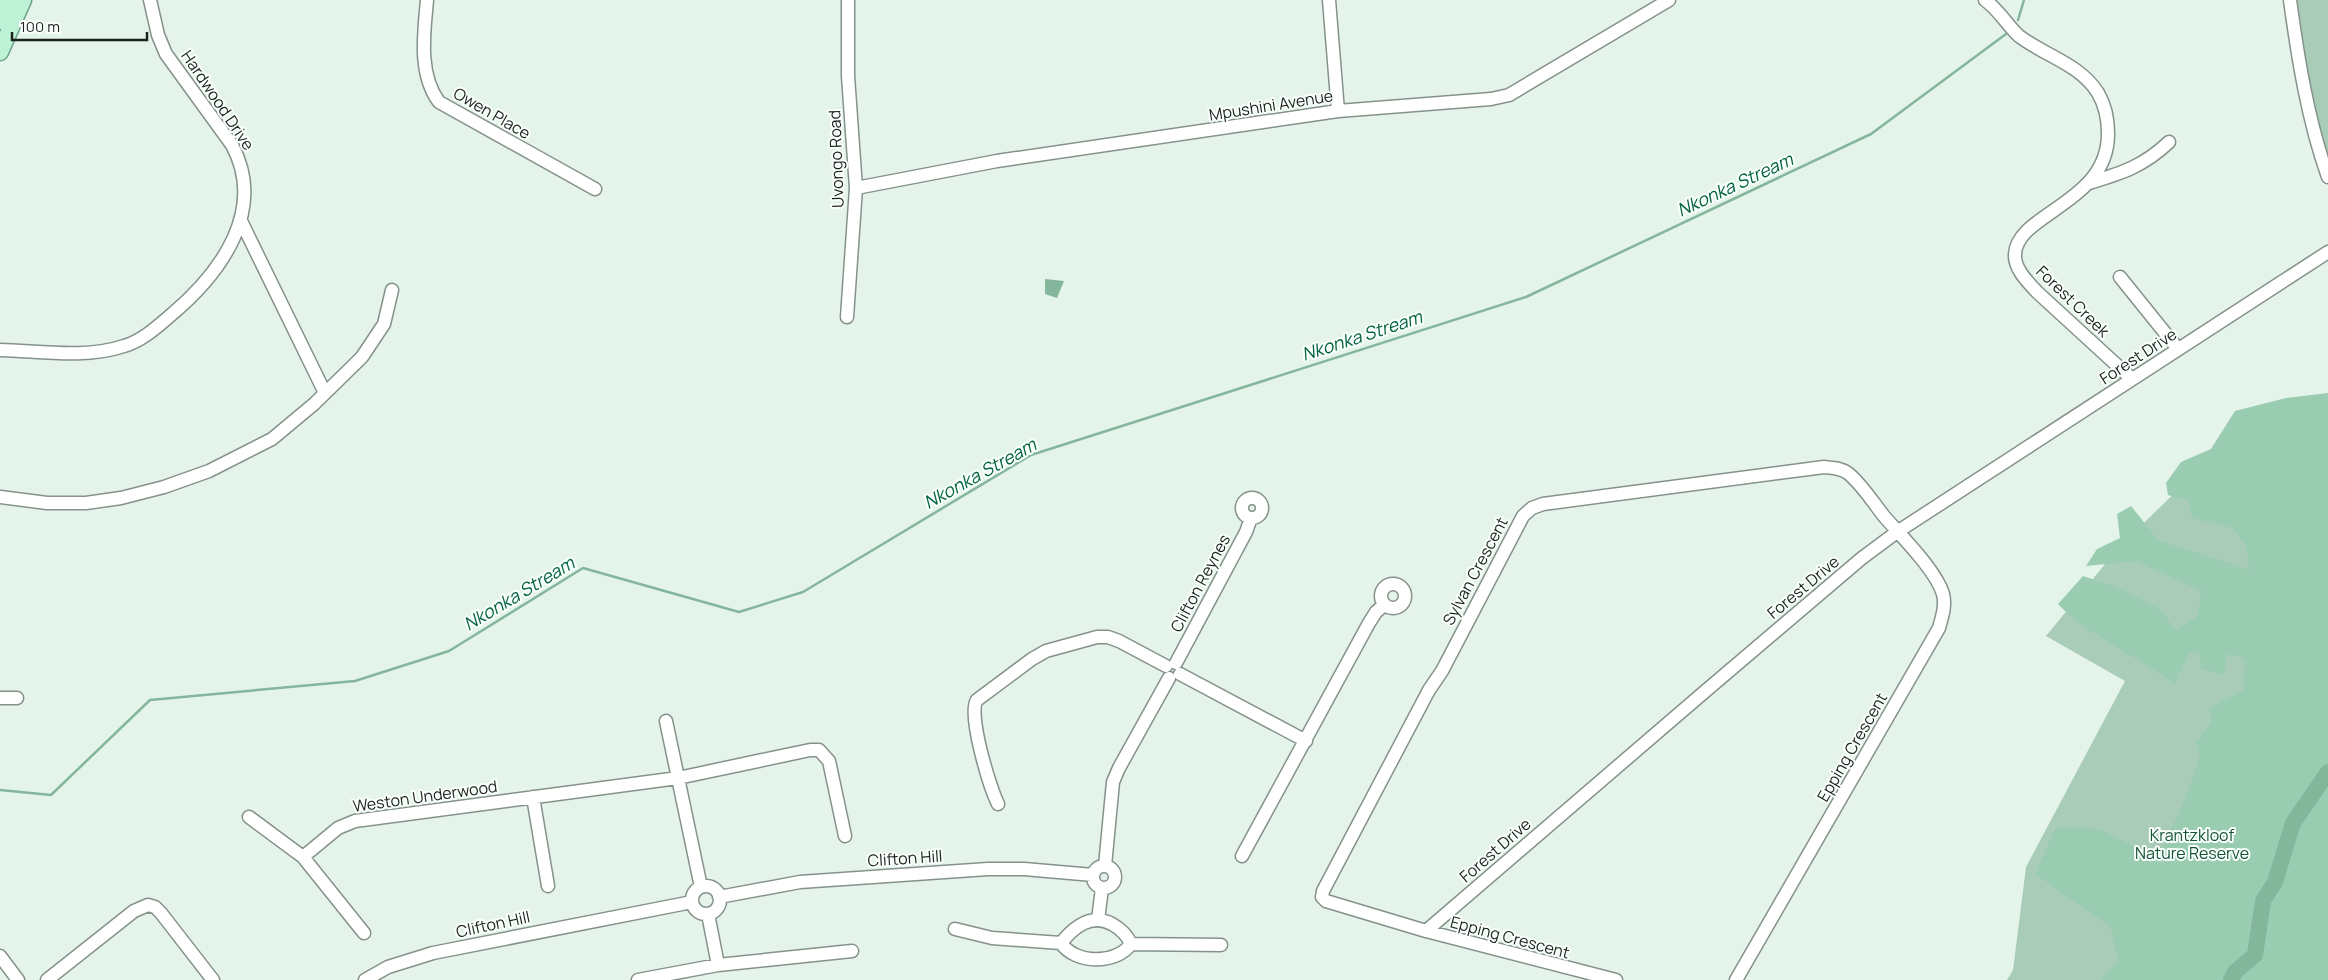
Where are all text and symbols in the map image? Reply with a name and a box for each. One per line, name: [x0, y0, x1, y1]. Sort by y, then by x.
scale bar: [12, 10, 148, 42]
text: 100 m: [20, 16, 60, 37]
street label: Hardwood Drive: [176, 46, 260, 154]
street label: Owen Place: [449, 82, 535, 144]
street label: Mpushini Avenue: [1207, 84, 1335, 126]
street label: Uvongo Road: [823, 110, 849, 208]
water label: Nkonka Stream: [1673, 146, 1798, 221]
street label: Forest Creek: [2032, 260, 2115, 342]
water label: Nkonka Stream: [1298, 304, 1427, 366]
street label: Forest Drive: [2095, 323, 2181, 389]
water label: Nkonka Stream: [919, 431, 1042, 514]
street label: Sylvan Crescent: [1437, 513, 1513, 629]
street label: Clifton Reynes: [1165, 530, 1235, 636]
water label: Nkonka Stream: [459, 550, 580, 636]
street label: Forest Drive: [1762, 550, 1844, 624]
street label: Epping Crescent: [1812, 688, 1892, 806]
street label: Weston Underwood: [351, 775, 499, 817]
street label: Forest Drive: [1455, 813, 1535, 887]
park label: Krantzkloof Nature Reserve: [2135, 824, 2249, 864]
street label: Clifton Hill: [867, 844, 943, 872]
street label: Clifton Hill: [454, 905, 532, 943]
street label: Epping Crescent: [1448, 911, 1572, 963]

